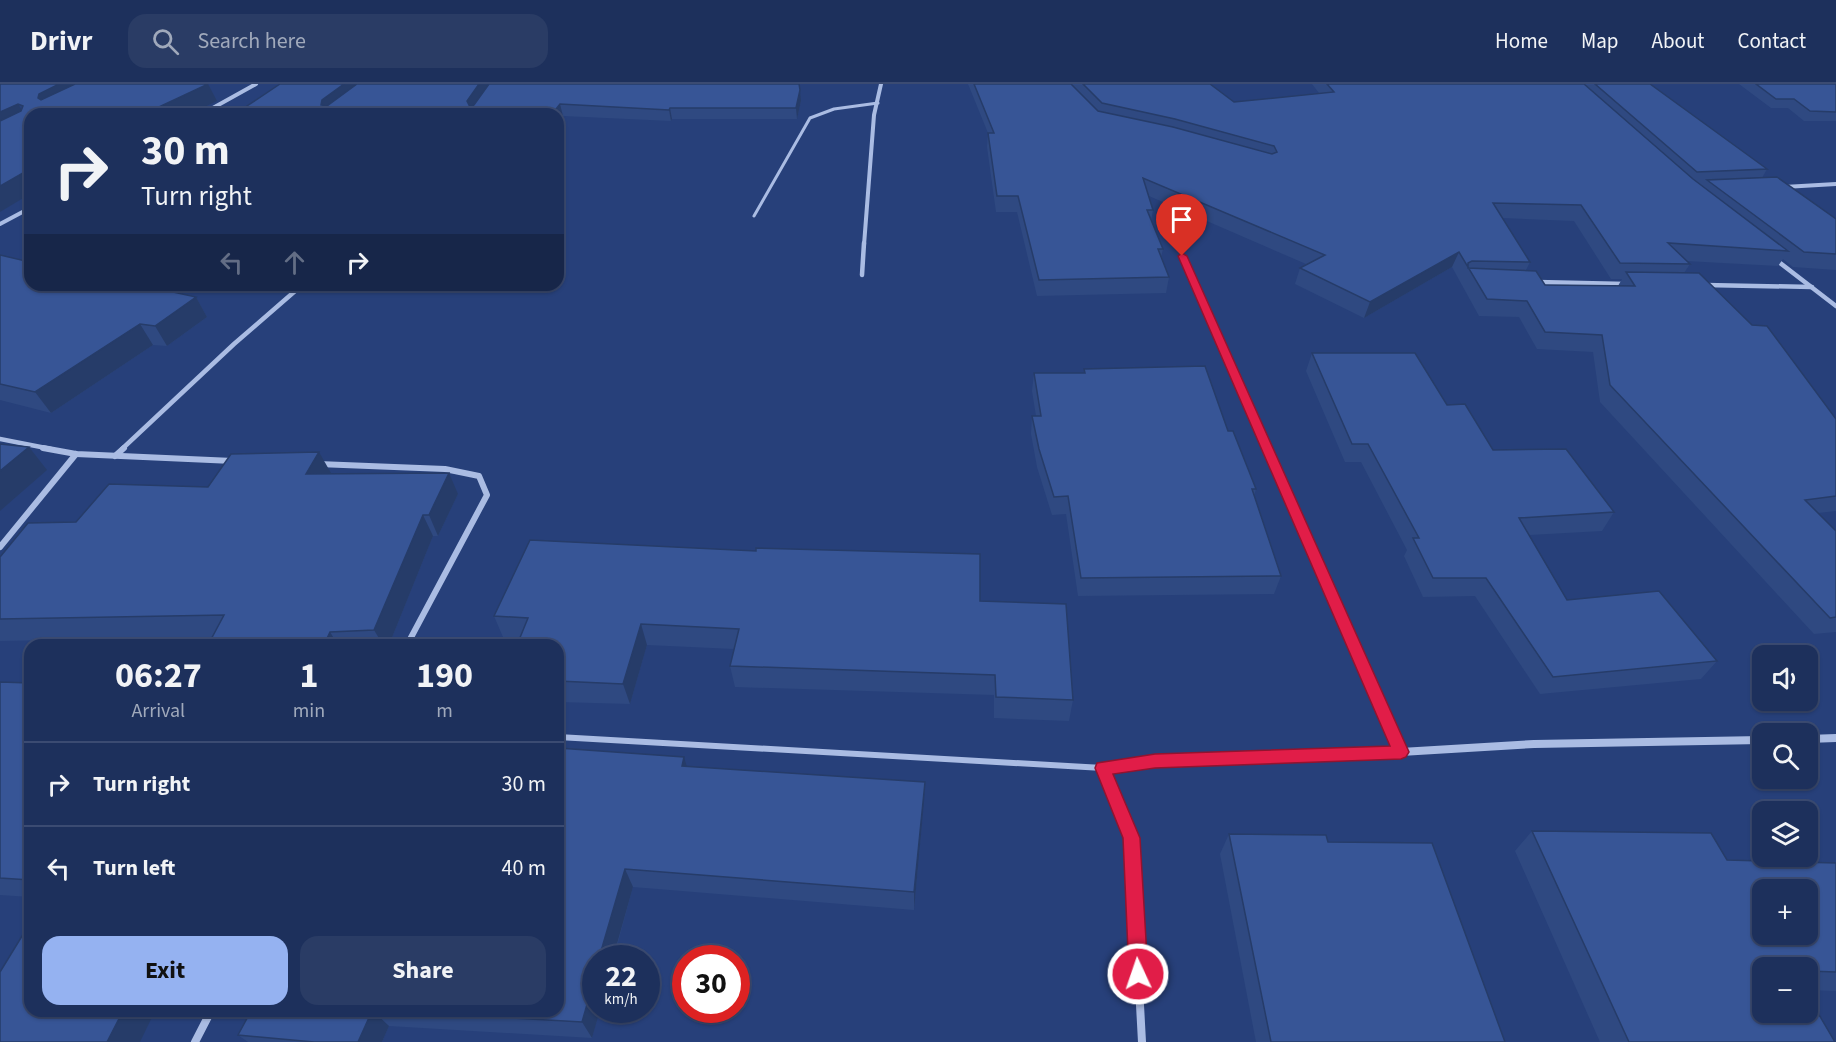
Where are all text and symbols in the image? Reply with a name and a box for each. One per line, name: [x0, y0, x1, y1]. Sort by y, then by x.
search box: [128, 14, 548, 68]
text: Drivr: [30, 21, 92, 61]
icon: search: [149, 25, 182, 58]
text: Search here: [197, 25, 306, 57]
text: Home: [1495, 26, 1548, 56]
text: Map: [1581, 26, 1619, 56]
text: About: [1652, 26, 1704, 56]
text: Contact: [1737, 26, 1806, 56]
text: 30 m: [141, 121, 230, 181]
icon: right: [42, 132, 120, 210]
text: Turn right: [141, 177, 252, 216]
pin: [1156, 194, 1207, 256]
icon: arrive: [1165, 203, 1198, 236]
icon: left: [215, 246, 248, 279]
icon: ahead: [278, 246, 311, 279]
icon: right: [341, 246, 374, 279]
map controls: [1752, 645, 1818, 1023]
button: sound: [1752, 645, 1818, 711]
text: 06:27: [115, 650, 202, 701]
text: 1: [299, 650, 318, 701]
text: 190: [416, 650, 473, 701]
text: Arrival: [131, 697, 185, 725]
text: min: [293, 697, 325, 725]
text: m: [436, 697, 453, 725]
button: search: [1752, 723, 1818, 789]
icon: right: [42, 768, 75, 801]
text: Turn right: [93, 768, 190, 800]
text: 30 m: [501, 768, 546, 800]
button: layers: [1752, 801, 1818, 867]
icon: left: [42, 852, 75, 885]
text: Turn left: [93, 852, 175, 884]
text: 40 m: [501, 852, 546, 884]
button: +: [1752, 879, 1818, 945]
button: Exit: [42, 936, 288, 1005]
button: Share: [300, 936, 546, 1005]
position arrow: [1106, 942, 1170, 1006]
speed limit sign: 30: [672, 945, 750, 1023]
text: 22: [605, 955, 637, 998]
button: −: [1752, 957, 1818, 1023]
text: km/h: [604, 989, 638, 1010]

